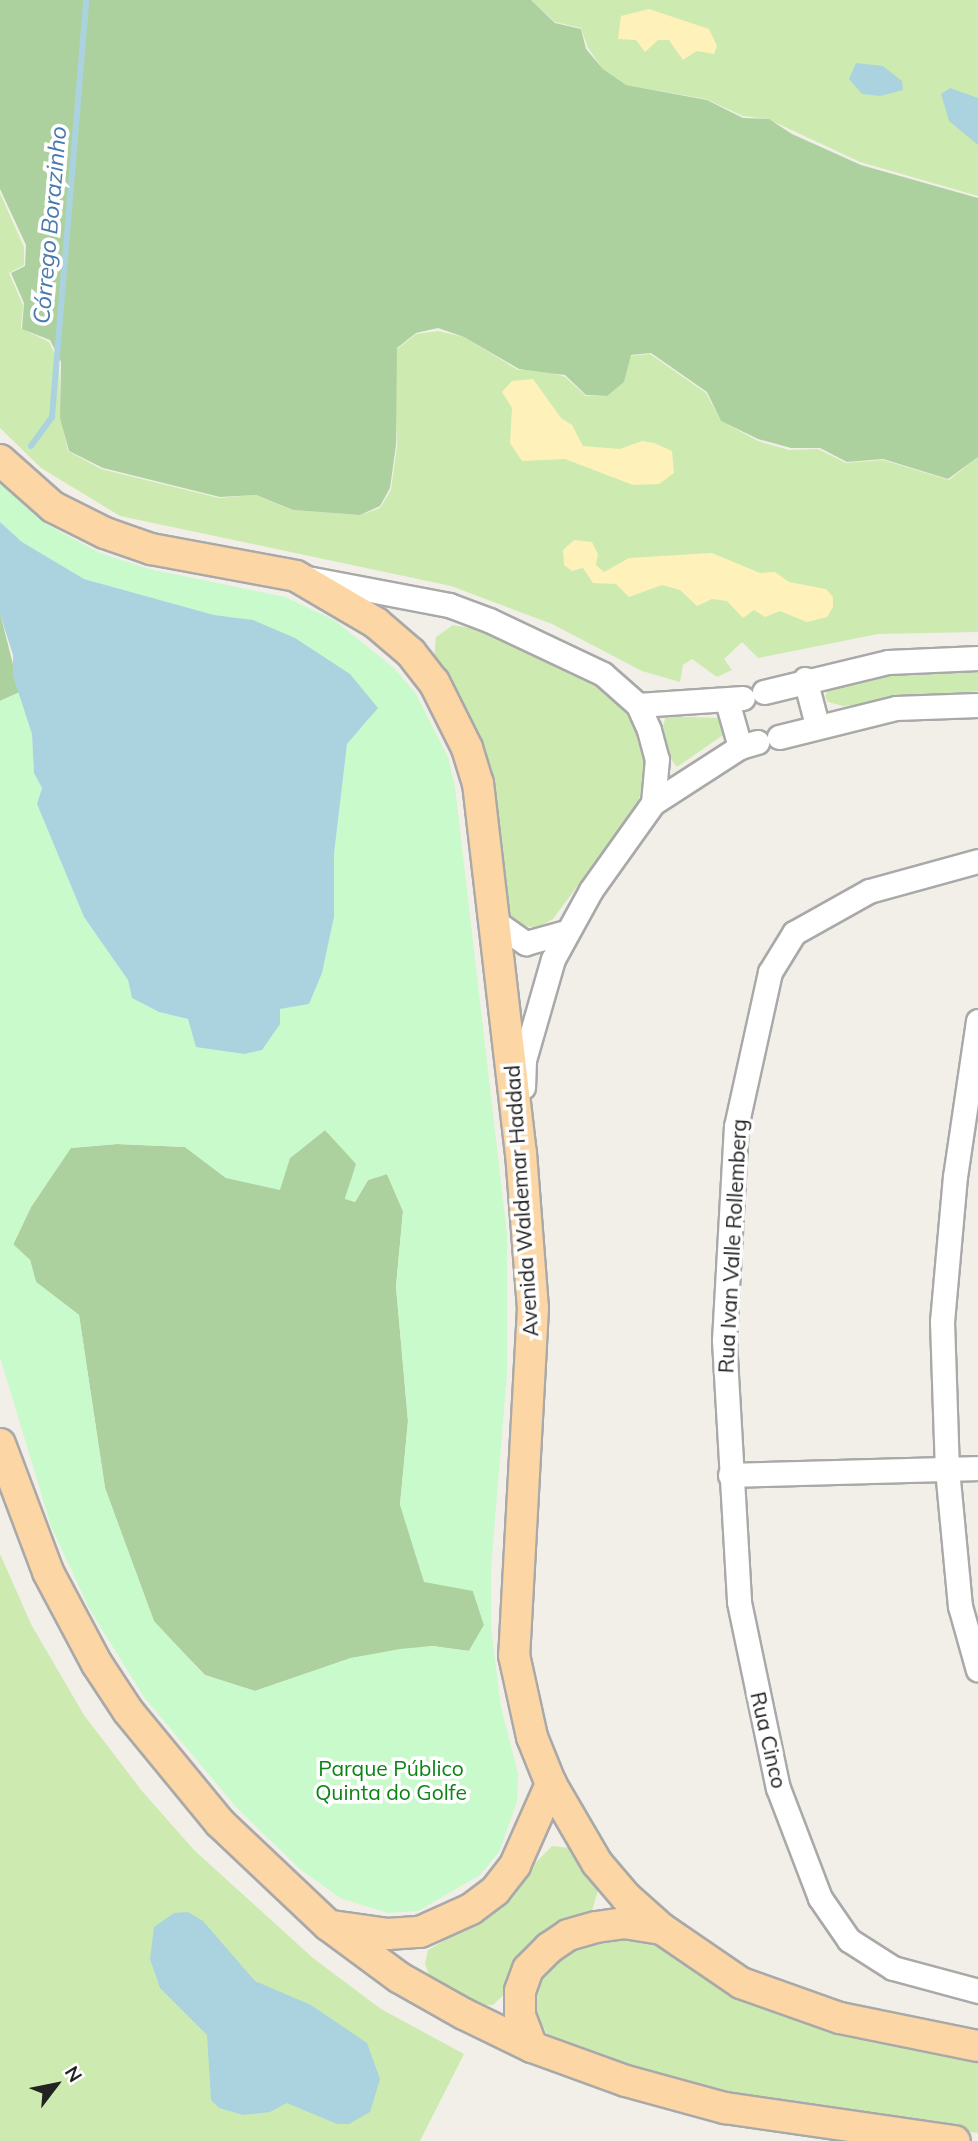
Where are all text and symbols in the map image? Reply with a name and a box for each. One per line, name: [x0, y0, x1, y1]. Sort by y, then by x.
water label: Córrego Borazinho: [28, 125, 72, 325]
street label: Avenida Waldemar Haddad: [499, 1064, 543, 1338]
street label: Rua Ivan Valle Rollemberg: [713, 1118, 751, 1374]
street label: Rua Cinco: [746, 1689, 792, 1791]
park label: Parque Público Quinta do Golfe: [315, 1755, 467, 1805]
north arrow: [21, 2050, 91, 2120]
text: N: [60, 2061, 88, 2086]

